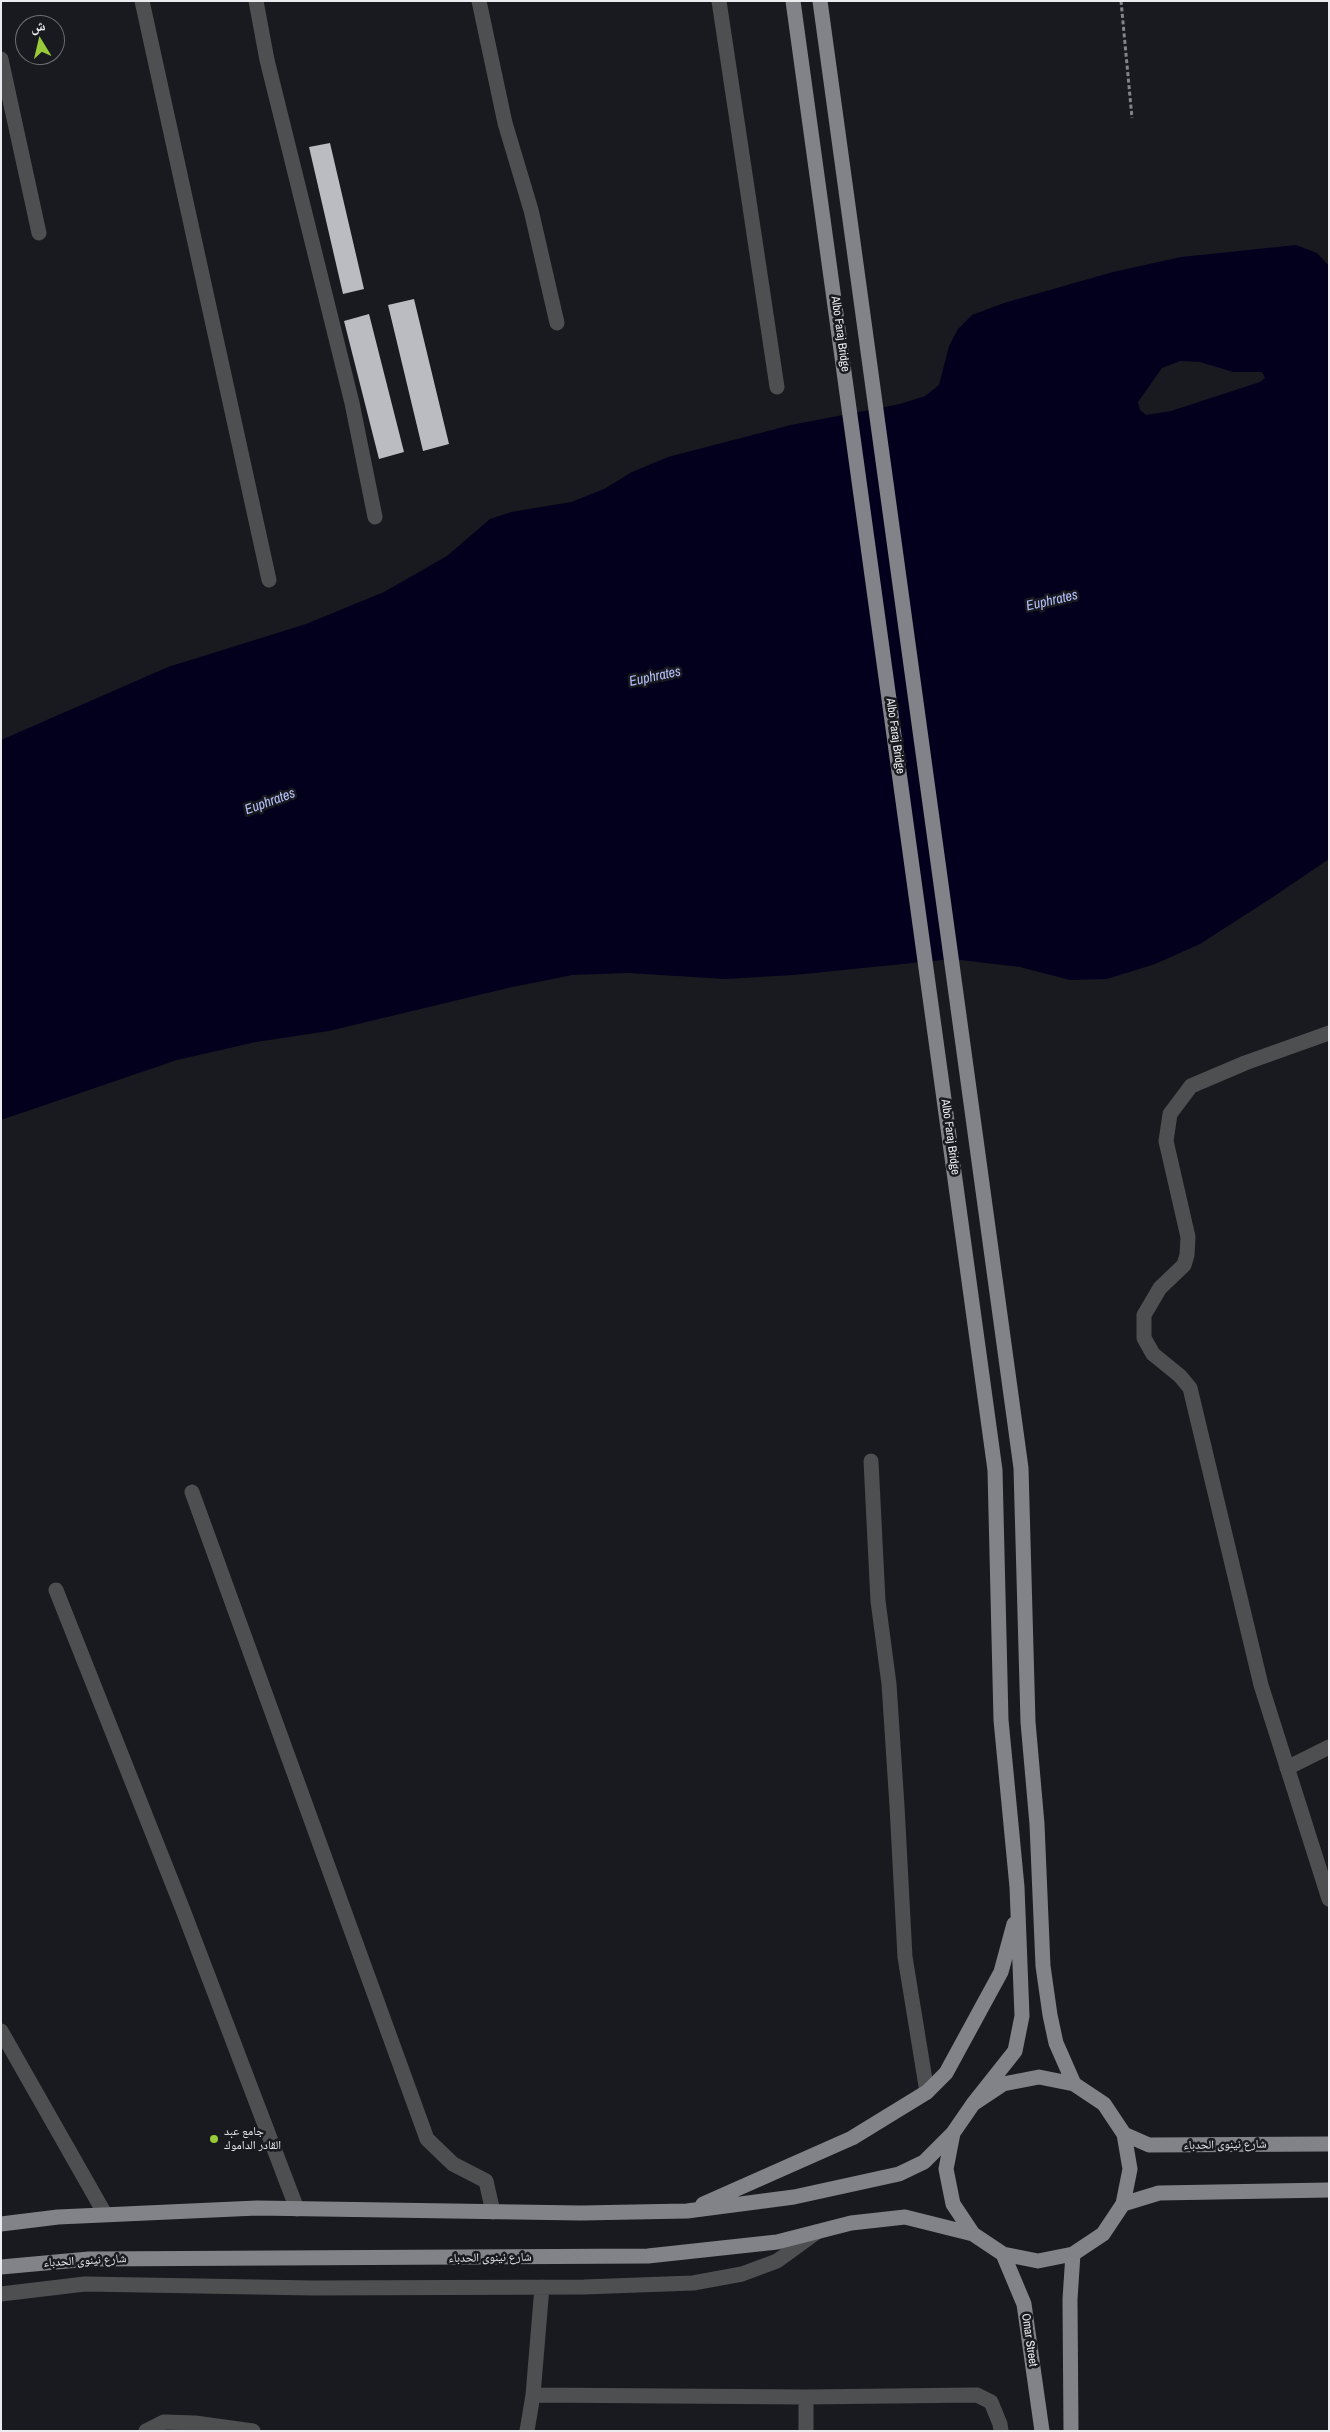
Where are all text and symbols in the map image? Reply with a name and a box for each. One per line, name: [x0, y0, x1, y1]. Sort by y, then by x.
north arrow: [15, 15, 65, 65]
text: ش: [29, 16, 47, 36]
street label: Albo Faraj Bridge: [828, 295, 852, 373]
water label: Euphrates: [1025, 587, 1079, 615]
water label: Euphrates: [628, 663, 682, 691]
street label: Albo Faraj Bridge: [883, 697, 907, 775]
water label: Euphrates: [243, 785, 297, 819]
street label: Albo Faraj Bridge: [938, 1098, 962, 1176]
place label: جامع عبد القادر الداموك: [224, 2125, 281, 2153]
marker: جامع عبد القادر الداموك: [208, 2133, 220, 2145]
street label: شارع نينوى الحدباء: [1183, 2137, 1267, 2153]
street label: شارع نينوى الحدباء: [448, 2250, 532, 2266]
street label: شارع نينوى الحدباء: [43, 2252, 127, 2270]
street label: Omar Street: [1018, 2312, 1040, 2368]

